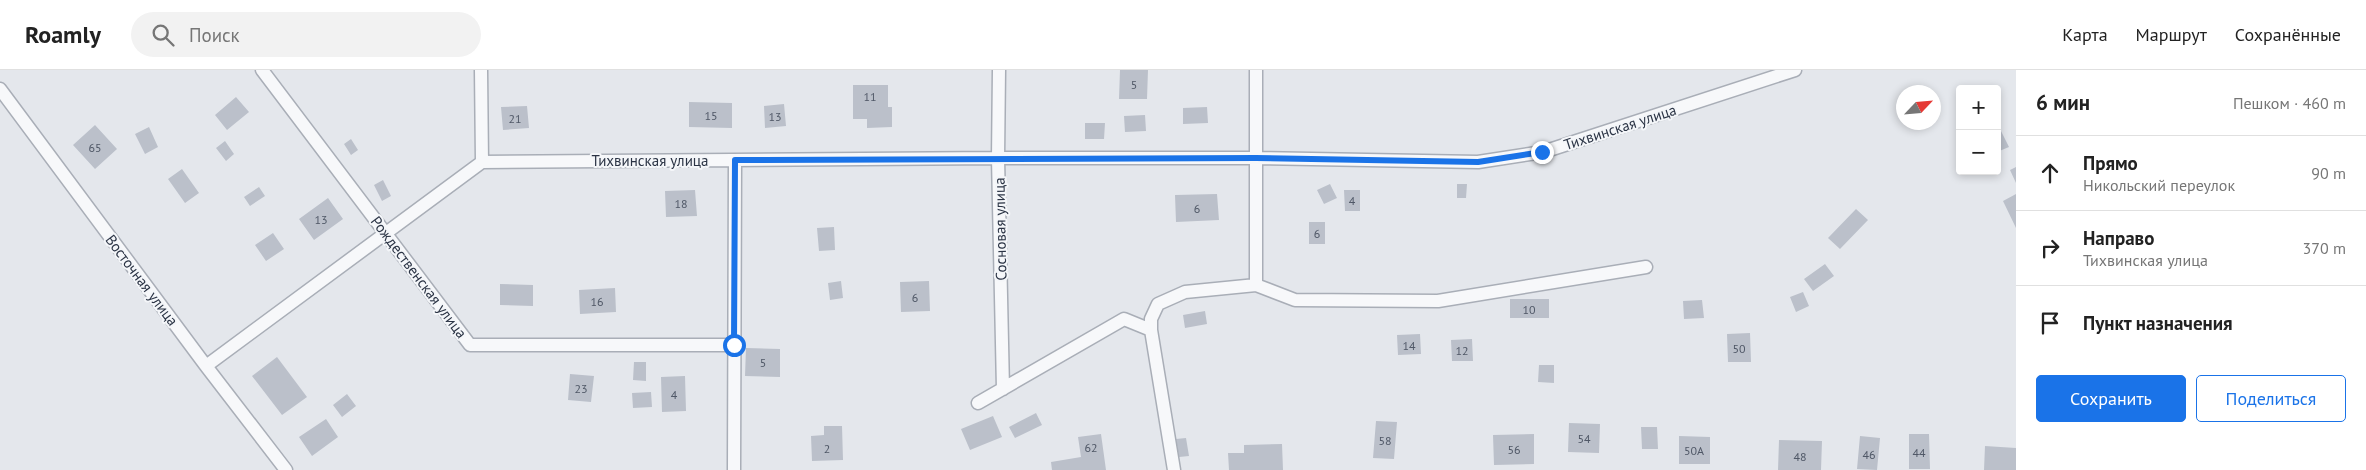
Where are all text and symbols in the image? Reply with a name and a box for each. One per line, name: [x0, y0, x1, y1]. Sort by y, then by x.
search box: [131, 12, 481, 57]
text: Roamly: [25, 19, 101, 50]
icon: search: [149, 21, 177, 49]
text: Поиск: [189, 23, 240, 47]
text: Карта: [2062, 23, 2108, 46]
text: Маршрут: [2136, 23, 2207, 46]
text: Сохранённые: [2235, 23, 2341, 46]
house number: 5: [1131, 77, 1137, 92]
north arrow: [1896, 85, 1941, 130]
map controls: [1956, 85, 2001, 175]
button: +: [1956, 85, 2001, 130]
house number: 11: [863, 89, 877, 104]
text: 6 мин: [2036, 89, 2090, 116]
text: Пешком · 460 m: [2233, 93, 2346, 113]
street label: Тихвинская улица: [1561, 100, 1679, 154]
house number: 15: [704, 108, 718, 123]
house number: 13: [768, 109, 782, 124]
house number: 21: [508, 111, 522, 126]
button: −: [1956, 130, 2001, 175]
house number: 65: [88, 140, 102, 155]
route end: [1531, 141, 1554, 164]
street label: Тихвинская улица: [591, 151, 709, 170]
text: Прямо: [2083, 151, 2138, 175]
icon: ahead: [2036, 159, 2064, 187]
text: 90 m: [2311, 163, 2346, 183]
text: Никольский переулок: [2083, 175, 2235, 195]
street label: Сосновая улица: [990, 177, 1010, 281]
house number: 4: [1349, 193, 1356, 208]
house number: 18: [674, 196, 688, 211]
house number: 6: [1194, 201, 1200, 216]
house number: 13: [314, 212, 328, 227]
street label: Рождественская улица: [367, 212, 471, 342]
house number: 6: [1314, 226, 1320, 241]
text: Направо: [2083, 226, 2154, 250]
street label: Восточная улица: [102, 231, 182, 329]
icon: right: [2036, 234, 2064, 262]
text: 370 m: [2303, 238, 2346, 258]
text: Тихвинская улица: [2083, 250, 2208, 270]
house number: 6: [912, 290, 918, 305]
house number: 16: [590, 294, 604, 309]
house number: 10: [1522, 302, 1536, 317]
icon: arrive: [2036, 309, 2064, 337]
text: Пункт назначения: [2083, 311, 2233, 335]
route start: [723, 334, 746, 357]
house number: 14: [1402, 338, 1416, 353]
house number: 50: [1732, 341, 1746, 356]
house number: 12: [1455, 343, 1469, 358]
house number: 5: [760, 355, 766, 370]
button: Сохранить: [2036, 375, 2186, 422]
button: Поделиться: [2196, 375, 2346, 422]
house number: 23: [574, 381, 588, 396]
house number: 4: [671, 387, 678, 402]
house number: 54: [1577, 431, 1591, 446]
house number: 58: [1378, 433, 1392, 448]
house number: 62: [1084, 440, 1098, 455]
house number: 2: [824, 441, 830, 456]
house number: 56: [1507, 442, 1521, 457]
house number: 50А: [1684, 443, 1704, 458]
house number: 44: [1912, 445, 1926, 460]
house number: 46: [1862, 447, 1876, 462]
house number: 48: [1793, 449, 1807, 464]

